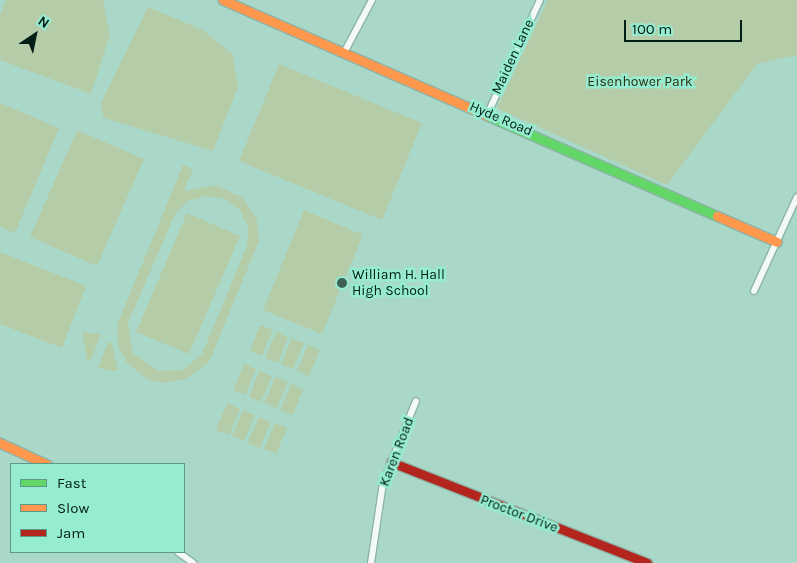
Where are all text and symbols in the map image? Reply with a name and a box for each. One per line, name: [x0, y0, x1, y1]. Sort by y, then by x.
north arrow: [10, 10, 60, 60]
scale bar: [627, 10, 744, 42]
text: N: [35, 12, 53, 32]
street label: Maiden Lane: [488, 17, 538, 97]
text: 100 m: [632, 20, 672, 38]
park label: Eisenhower Park: [587, 74, 693, 90]
street label: Hyde Road: [467, 98, 535, 140]
place label: William H. Hall High School: [352, 267, 445, 300]
marker: William H. Hall High School: [336, 277, 348, 289]
street label: Karen Road: [376, 415, 418, 489]
legend: [10, 463, 185, 553]
text: Fast: [57, 474, 86, 492]
street label: Proctor Drive: [478, 492, 560, 536]
text: Slow: [57, 499, 89, 517]
text: Jam: [57, 524, 85, 542]

